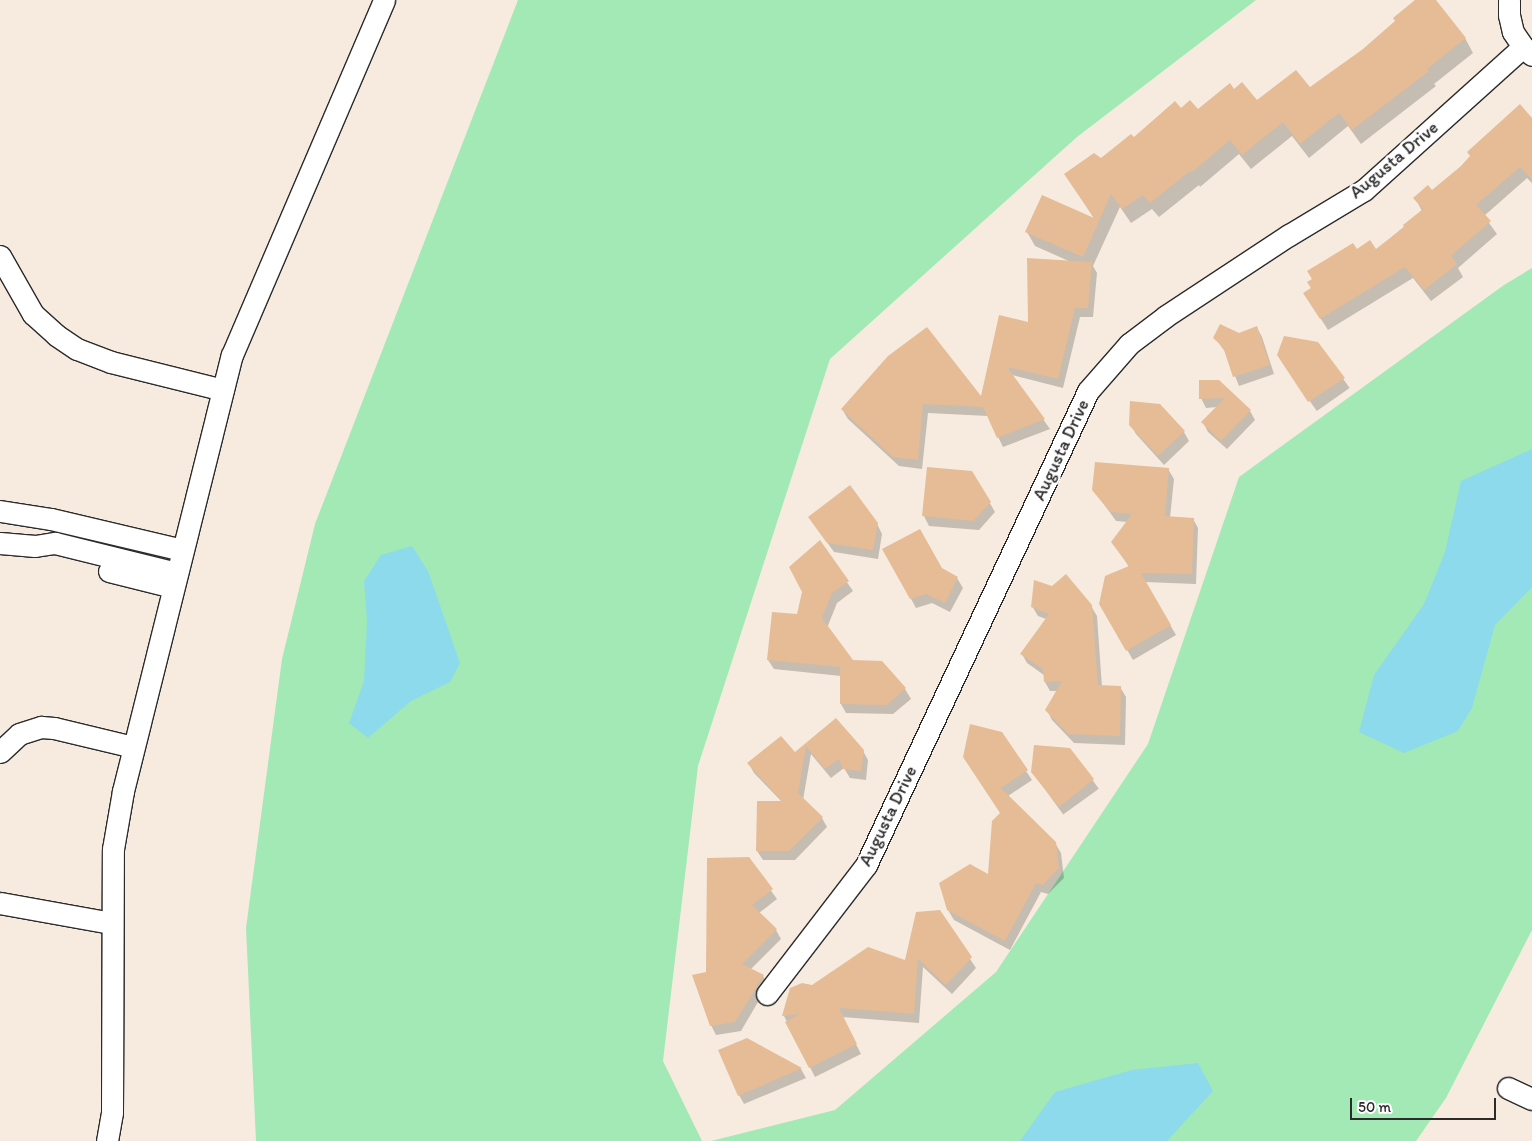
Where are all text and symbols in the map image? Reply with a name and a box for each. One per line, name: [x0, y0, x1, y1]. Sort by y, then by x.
street label: Augusta Drive: [1345, 117, 1443, 203]
street label: Augusta Drive: [1028, 396, 1094, 504]
street label: Augusta Drive: [854, 762, 922, 870]
scale bar: [1352, 1088, 1498, 1120]
text: 50 m: [1358, 1098, 1391, 1116]

